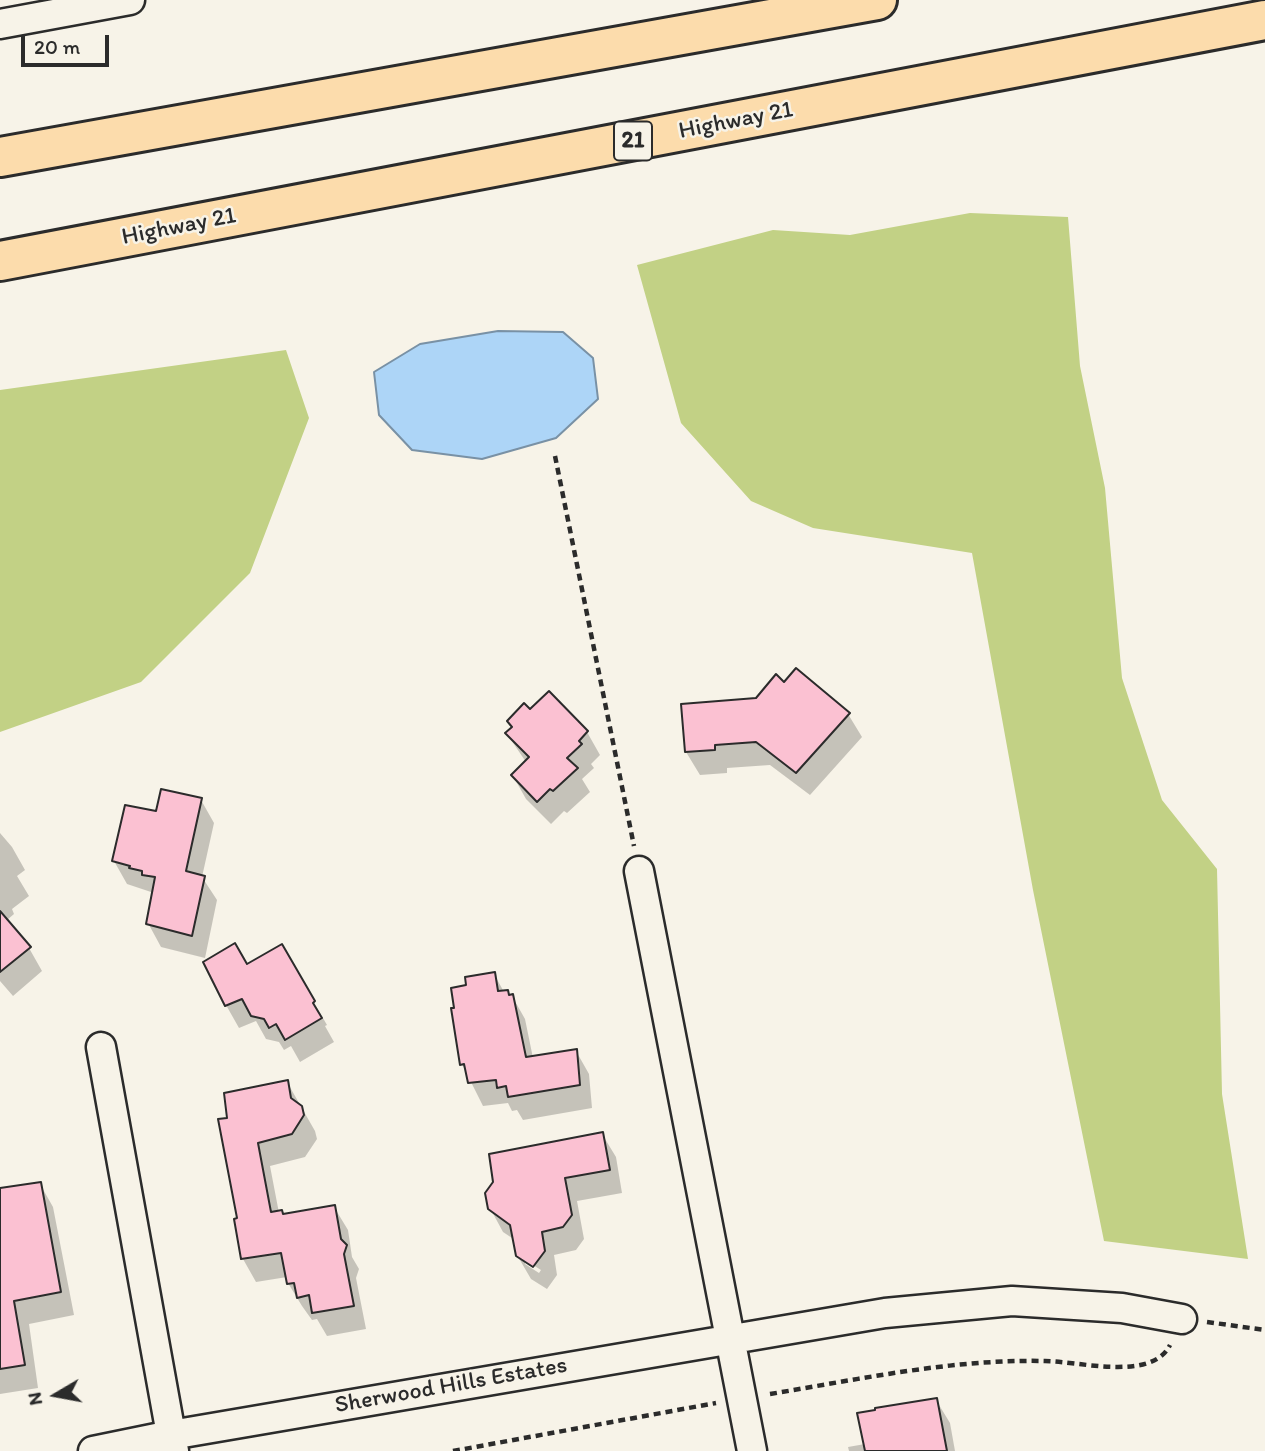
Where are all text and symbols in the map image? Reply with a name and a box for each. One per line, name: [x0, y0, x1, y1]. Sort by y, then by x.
scale bar: [24, 21, 112, 65]
text: 20 m: [34, 34, 80, 59]
street label: Highway 21: [676, 96, 796, 146]
road number: 21: [614, 122, 652, 160]
street label: Highway 21: [119, 202, 239, 252]
street label: Sherwood Hills Estates: [333, 1351, 569, 1421]
north arrow: [21, 1360, 91, 1430]
text: N: [22, 1390, 47, 1407]

